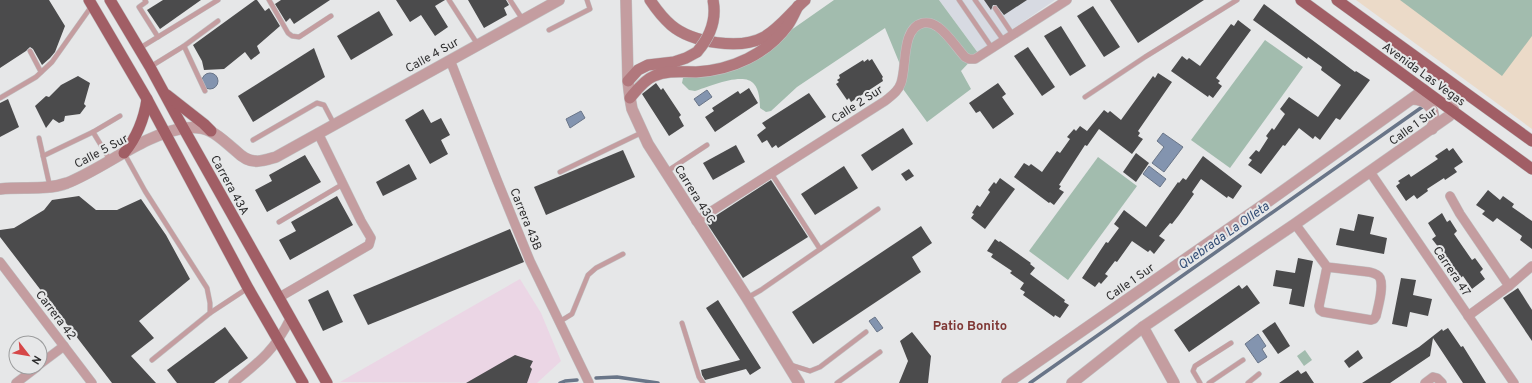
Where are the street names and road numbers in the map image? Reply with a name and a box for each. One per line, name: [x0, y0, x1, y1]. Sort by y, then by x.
street label: Calle 4 Sur: [403, 35, 462, 77]
street label: Avenida Las Vegas: [1379, 39, 1468, 110]
street label: Calle 2 Sur: [829, 82, 887, 127]
street label: Calle 1 Sur: [1386, 104, 1441, 150]
street label: Calle 5 Sur: [72, 131, 131, 173]
street label: Carrera 43A: [206, 153, 252, 218]
street label: Carrera 43C: [670, 162, 718, 227]
street label: Carrera 43B: [505, 186, 545, 253]
street label: Carrera 47: [1429, 243, 1474, 300]
street label: Calle 1 Sur: [1103, 260, 1158, 305]
street label: Carrera 42: [31, 288, 79, 344]

